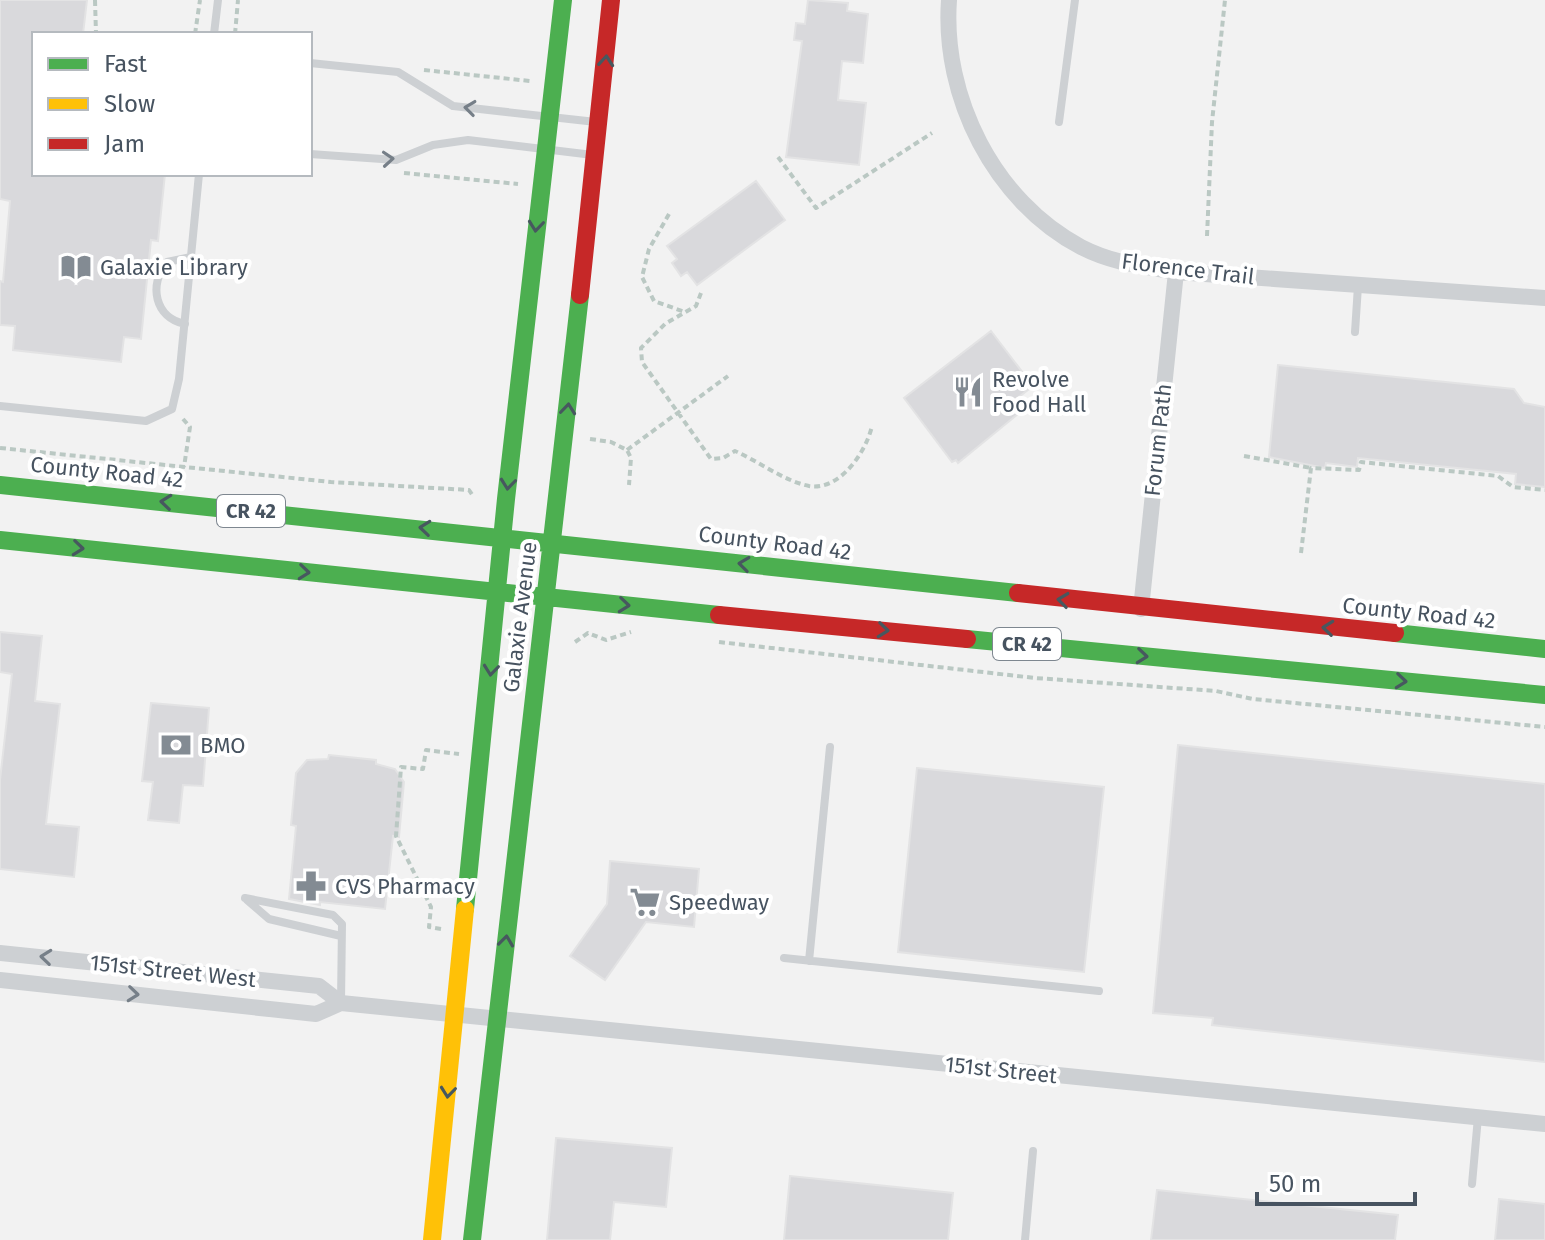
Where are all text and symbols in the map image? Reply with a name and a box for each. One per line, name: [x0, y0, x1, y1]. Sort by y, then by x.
legend: [32, 32, 312, 176]
text: Fast: [104, 50, 147, 78]
one-way arrow: [597, 54, 614, 67]
text: Slow: [104, 90, 155, 118]
one-way arrow: [463, 100, 476, 117]
text: Jam: [104, 130, 145, 158]
one-way arrow: [381, 151, 394, 168]
one-way arrow: [528, 220, 545, 233]
street label: Florence Trail: [1120, 247, 1256, 291]
library icon: Galaxie Library: [59, 250, 93, 284]
place label: Galaxie Library: [100, 254, 248, 281]
place label: Revolve Food Hall: [992, 366, 1086, 418]
restaurant icon: Revolve Food Hall: [951, 375, 985, 409]
street label: Forum Path: [1139, 382, 1177, 498]
one-way arrow: [560, 402, 577, 415]
street label: County Road 42: [29, 451, 185, 493]
one-way arrow: [499, 478, 516, 491]
one-way arrow: [159, 494, 172, 511]
road number: CR 42: [217, 495, 285, 527]
one-way arrow: [418, 520, 431, 537]
street label: County Road 42: [697, 520, 853, 566]
one-way arrow: [71, 539, 84, 556]
street label: Galaxie Avenue: [497, 540, 543, 694]
one-way arrow: [738, 555, 751, 572]
one-way arrow: [298, 563, 311, 580]
one-way arrow: [1056, 592, 1070, 609]
street label: County Road 42: [1341, 592, 1497, 634]
one-way arrow: [618, 597, 631, 614]
one-way arrow: [1321, 619, 1334, 636]
one-way arrow: [877, 622, 890, 639]
road number: CR 42: [993, 628, 1061, 660]
one-way arrow: [1136, 647, 1149, 664]
one-way arrow: [483, 664, 500, 677]
one-way arrow: [1395, 672, 1408, 689]
bank icon: BMO: [159, 728, 193, 762]
place label: BMO: [200, 732, 246, 759]
pharmacy icon: CVS Pharmacy: [294, 869, 328, 903]
place label: CVS Pharmacy: [335, 873, 475, 900]
supermarket icon: Speedway: [628, 885, 662, 919]
place label: Speedway: [669, 889, 769, 916]
one-way arrow: [497, 934, 514, 947]
one-way arrow: [39, 949, 52, 966]
street label: 151st Street West: [89, 949, 257, 993]
one-way arrow: [127, 986, 140, 1003]
street label: 151st Street: [944, 1051, 1059, 1089]
one-way arrow: [439, 1086, 456, 1099]
scale bar: [1257, 1156, 1415, 1206]
text: 50 m: [1269, 1170, 1321, 1198]

